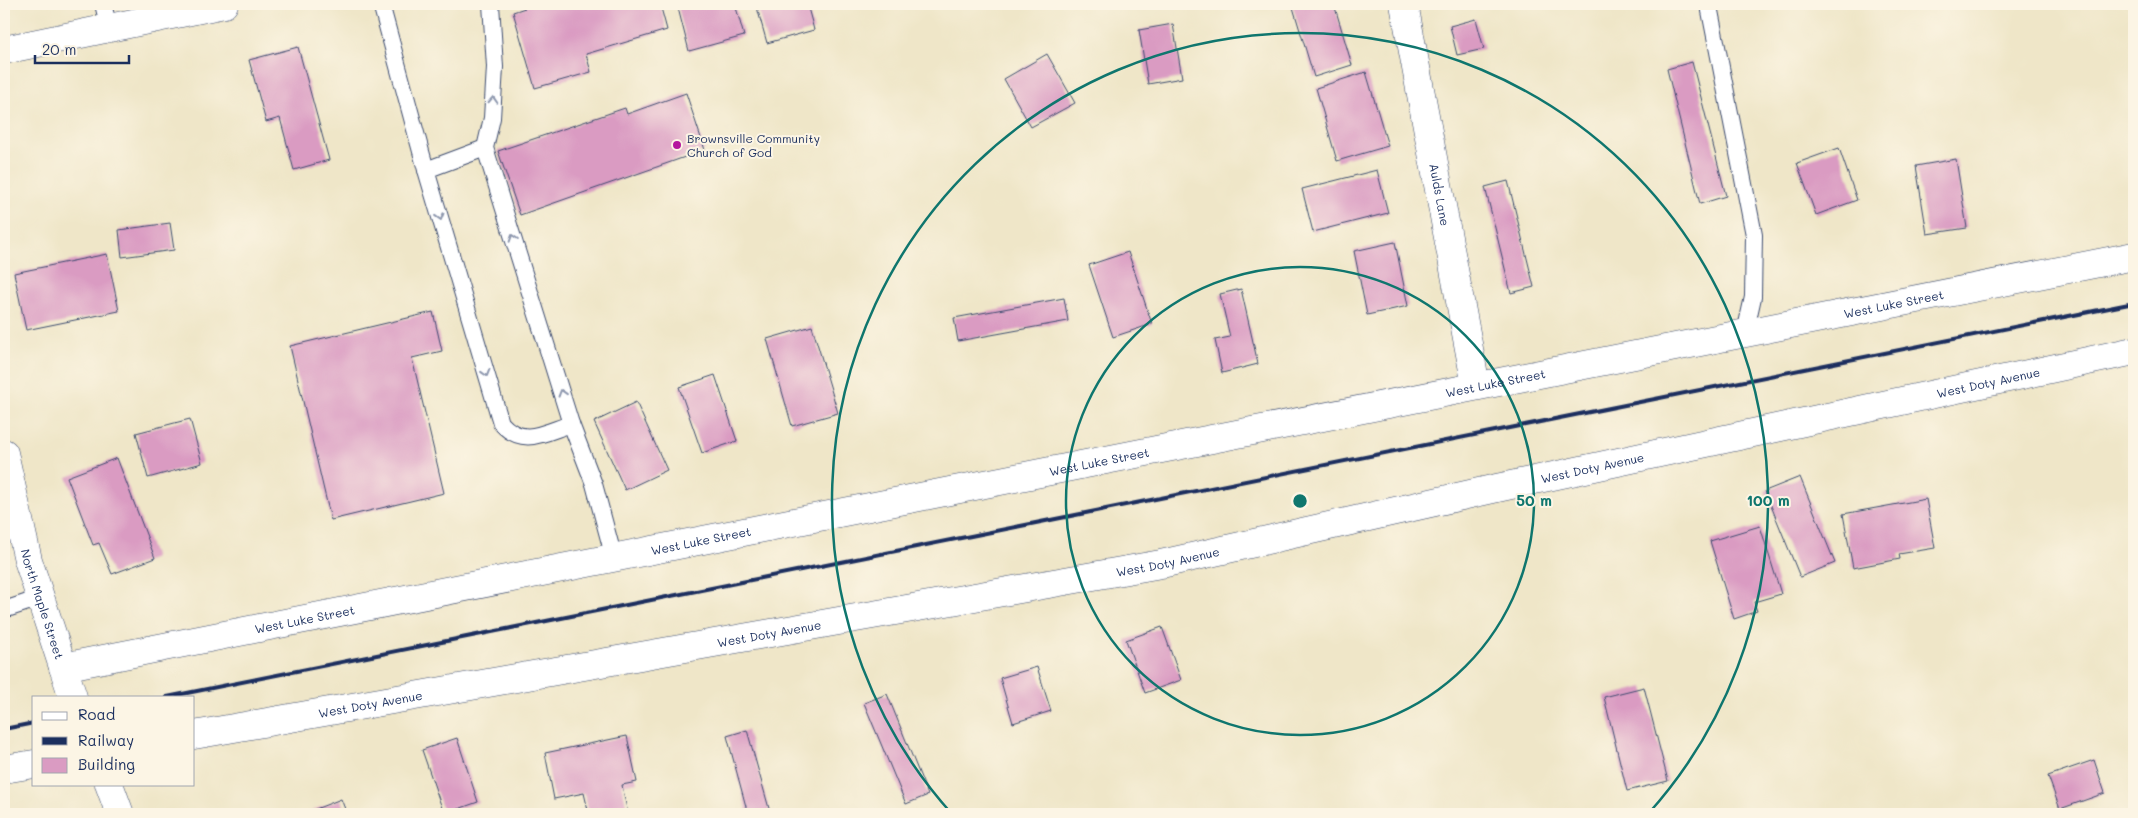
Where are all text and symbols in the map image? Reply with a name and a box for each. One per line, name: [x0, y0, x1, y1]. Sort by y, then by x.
scale bar: [35, 32, 129, 64]
text: 20 m: [42, 39, 76, 59]
one-way arrow: [488, 96, 499, 104]
place label: Brownsville Community Church of God: [687, 130, 820, 160]
marker: Brownsville Community Church of God: [671, 139, 683, 151]
street label: Aulds Lane: [1426, 162, 1454, 227]
one-way arrow: [434, 212, 444, 220]
one-way arrow: [509, 234, 519, 242]
street label: West Luke Street: [1842, 286, 1945, 321]
street label: West Doty Avenue: [1935, 363, 2041, 401]
street label: West Luke Street: [1444, 365, 1547, 400]
one-way arrow: [480, 368, 490, 376]
one-way arrow: [557, 389, 567, 397]
street label: West Luke Street: [1048, 444, 1151, 479]
street label: West Doty Avenue: [1539, 449, 1645, 486]
text: 50 m: [1516, 490, 1552, 510]
text: 100 m: [1746, 490, 1790, 510]
centre of rings: [1291, 492, 1309, 510]
street label: West Luke Street: [649, 523, 752, 558]
street label: West Doty Avenue: [1115, 543, 1221, 580]
street label: North Maple Street: [18, 547, 68, 661]
street label: West Luke Street: [253, 601, 356, 637]
street label: West Doty Avenue: [716, 616, 822, 650]
street label: West Doty Avenue: [317, 687, 424, 721]
legend: [32, 696, 195, 786]
text: Road: [78, 704, 115, 724]
text: Railway: [78, 730, 134, 750]
text: Building: [78, 754, 135, 774]

